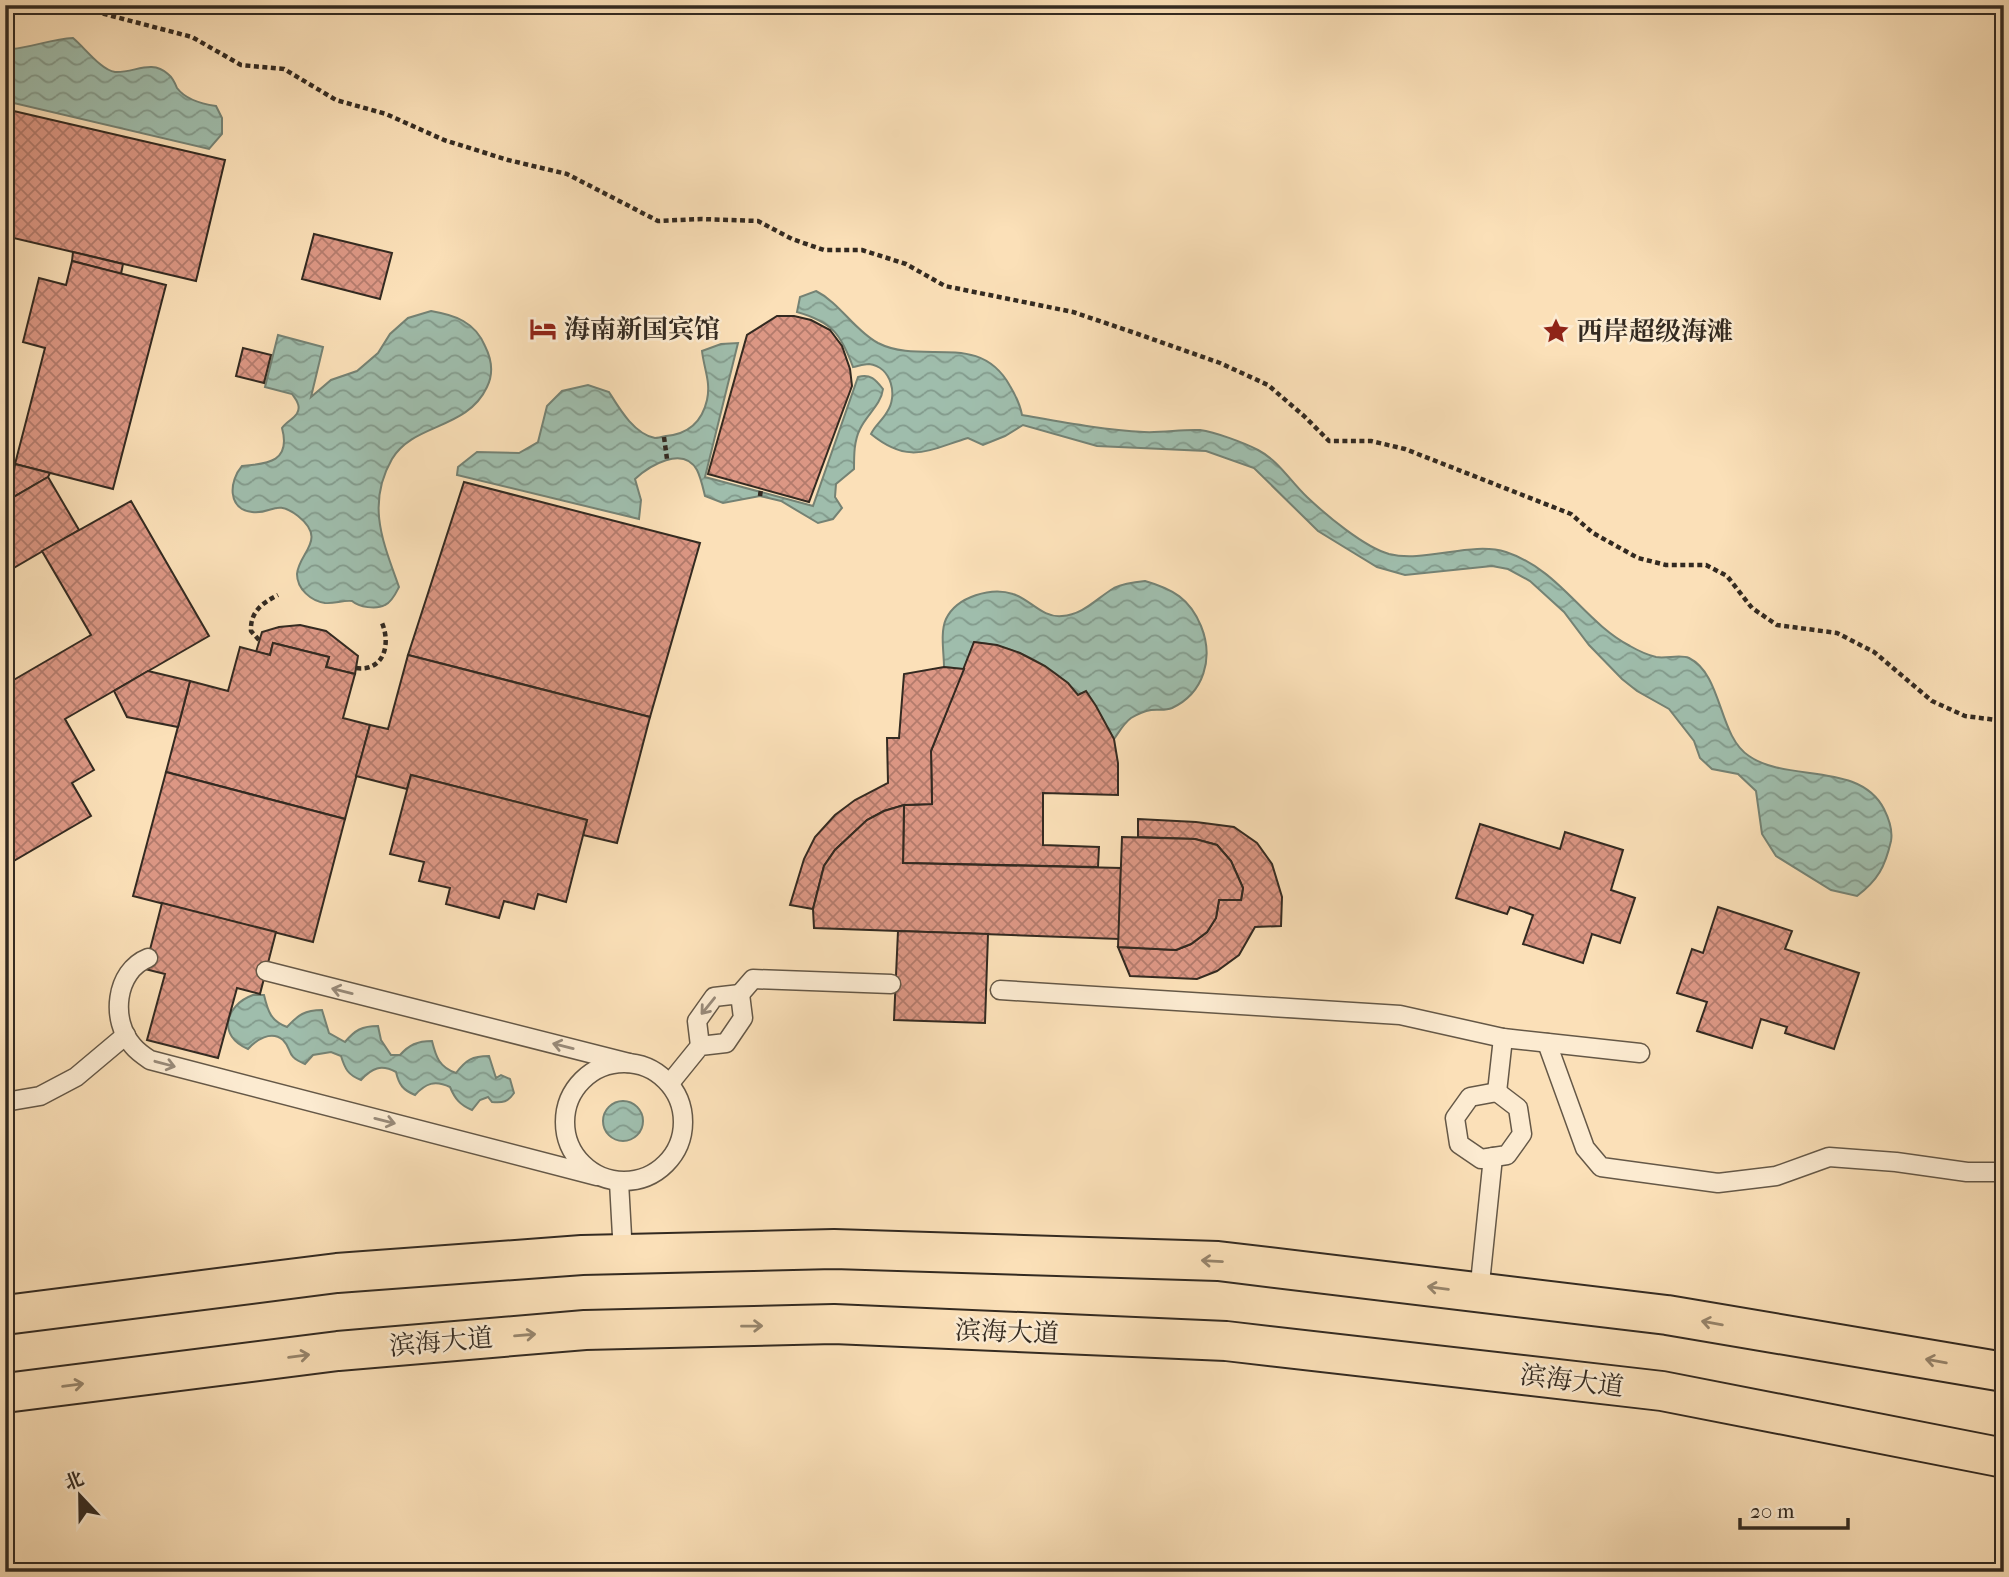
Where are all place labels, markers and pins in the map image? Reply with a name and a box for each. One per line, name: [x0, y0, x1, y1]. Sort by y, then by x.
hotel icon: 海南新国宾馆: [528, 314, 558, 344]
place label: 海南新国宾馆: [564, 314, 720, 345]
place icon: 西岸超级海滩: [1541, 316, 1571, 346]
place label: 西岸超级海滩: [1577, 316, 1733, 347]

